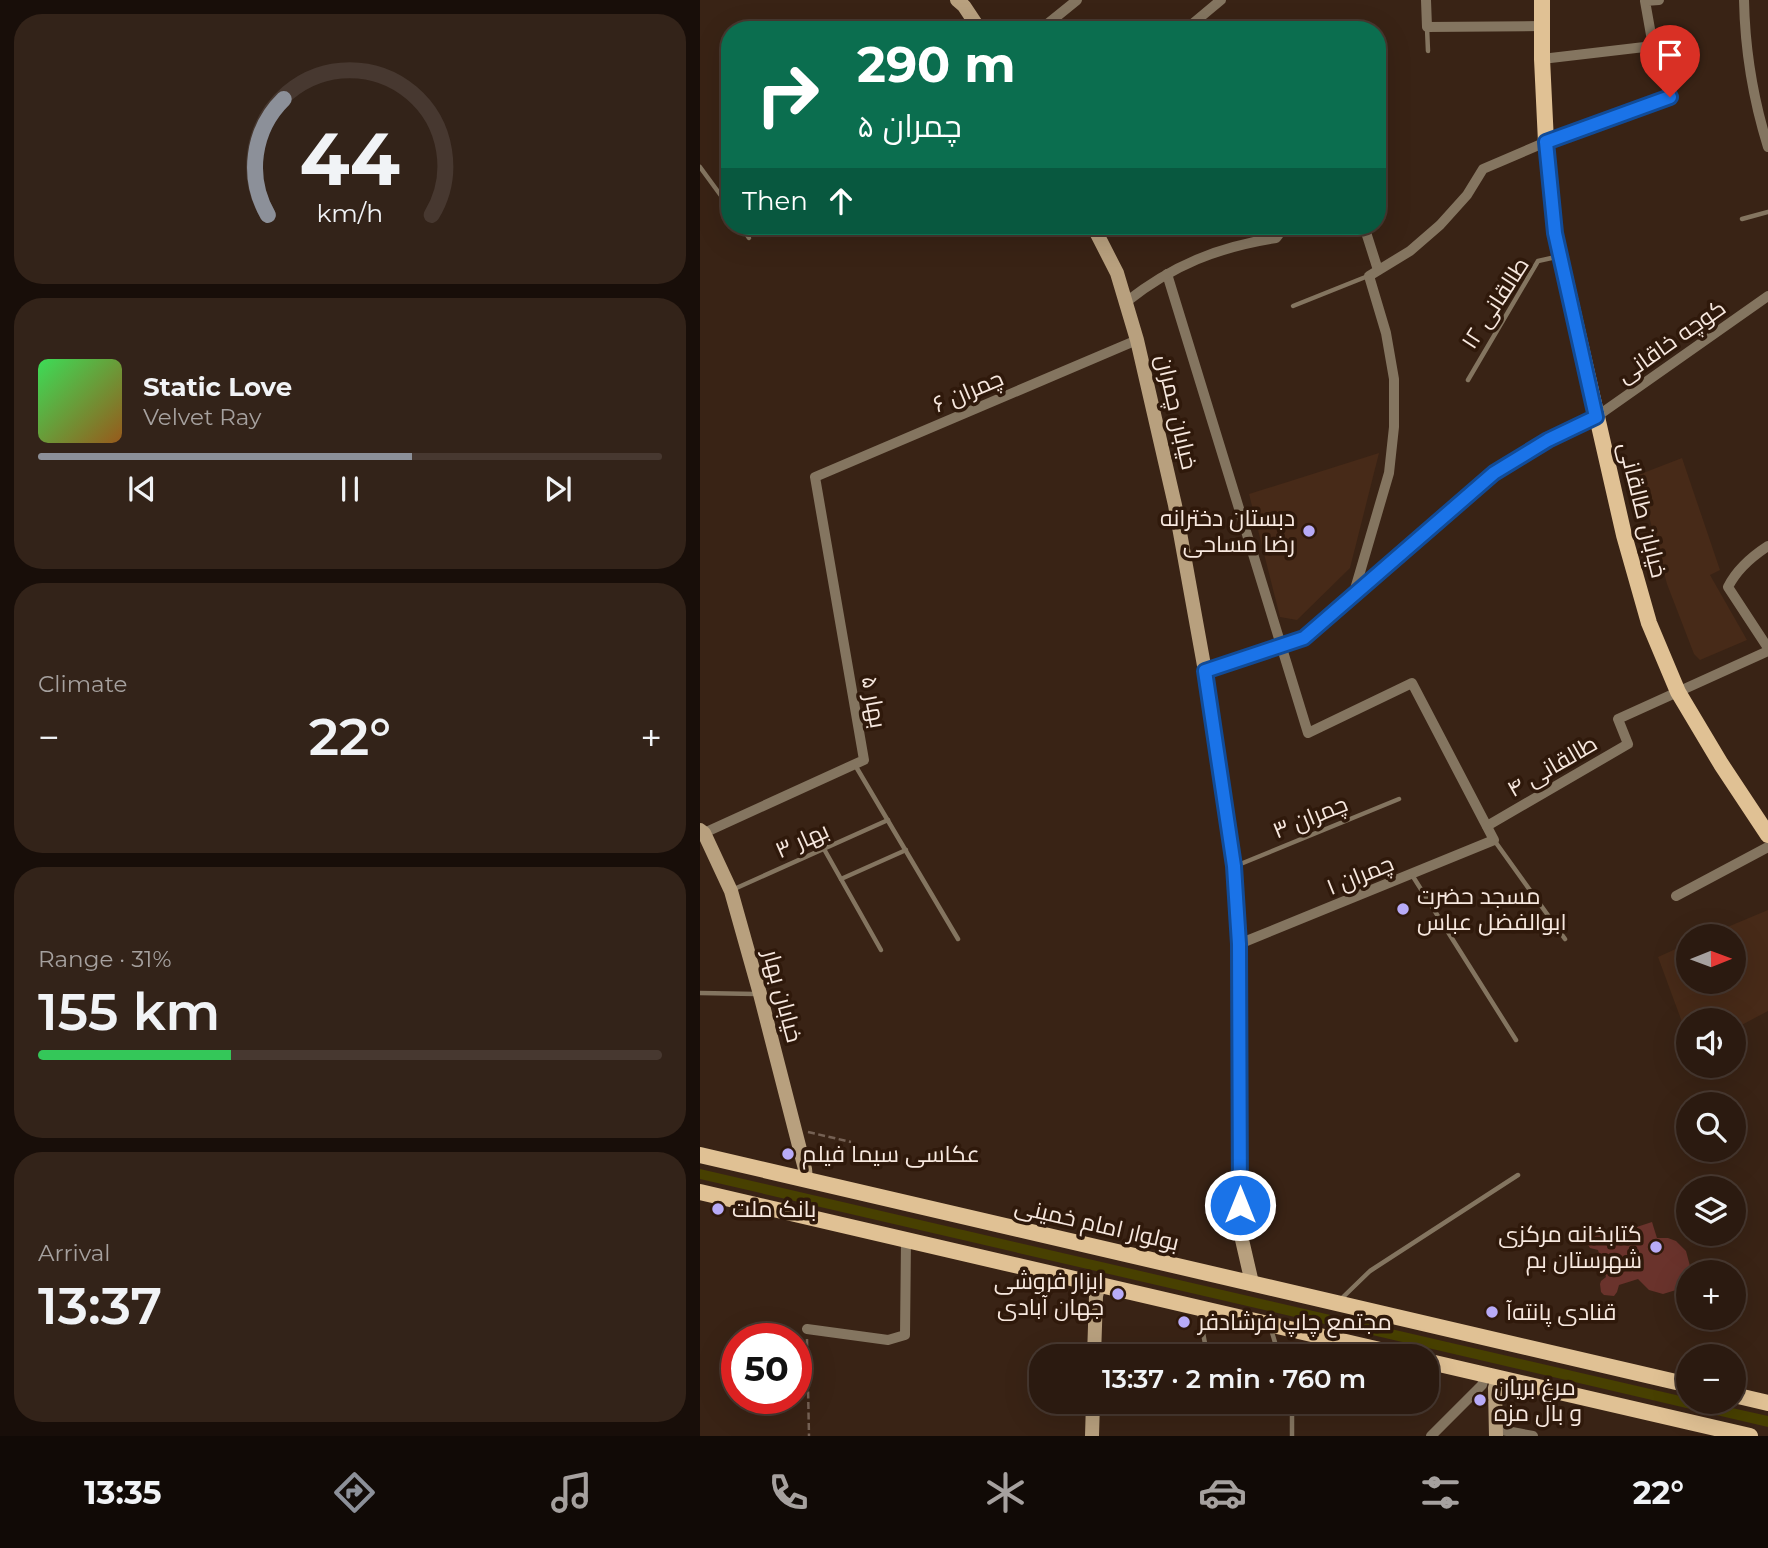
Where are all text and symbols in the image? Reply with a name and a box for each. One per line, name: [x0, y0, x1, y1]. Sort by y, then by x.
pin: [1640, 25, 1700, 97]
text: 290 m: [857, 35, 1016, 94]
icon: arrive: [1651, 36, 1689, 74]
icon: right: [742, 49, 833, 140]
text: چمران ۵: [857, 106, 962, 145]
text: 44: [300, 116, 400, 204]
icon: ahead: [822, 182, 860, 220]
text: Then: [742, 185, 808, 217]
text: km/h: [317, 198, 383, 228]
street label: طالقانی ۱۲: [1455, 252, 1535, 354]
street label: کوچه خاقانی: [1611, 293, 1731, 390]
street label: خیابان چمران: [1149, 352, 1204, 473]
street label: چمران ۶: [929, 364, 1008, 419]
text: Static Love: [143, 371, 292, 403]
text: Velvet Ray: [143, 403, 261, 431]
street label: خیابان طالقانی: [1613, 439, 1673, 581]
icon: previous: [123, 470, 161, 508]
icon: pause: [331, 470, 369, 508]
icon: next: [539, 470, 577, 508]
place label: دبستان دخترانه رضا مساحی: [1160, 504, 1295, 558]
marker: دبستان دخترانه رضا مساحی: [1301, 523, 1317, 539]
text: Climate: [38, 670, 127, 698]
street label: بهار ۵: [856, 674, 892, 730]
text: 22°: [309, 705, 391, 768]
text: −: [38, 714, 60, 761]
text: +: [640, 714, 662, 761]
street label: طالقانی ۴: [1502, 729, 1602, 803]
street label: چمران ۳: [1268, 789, 1352, 846]
street label: بهار ۳: [771, 816, 833, 864]
street label: چمران ۱: [1322, 849, 1398, 902]
place label: مسجد حضرت ابوالفضل عباس: [1417, 882, 1567, 936]
marker: مسجد حضرت ابوالفضل عباس: [1395, 901, 1411, 917]
north arrow: [1676, 924, 1746, 994]
map controls: [1676, 924, 1746, 1414]
text: Range · 31%: [38, 945, 171, 973]
street label: خیابان بهار: [757, 945, 809, 1045]
text: 155 km: [38, 980, 220, 1043]
button: sound: [1676, 1008, 1746, 1078]
button: search: [1676, 1092, 1746, 1162]
place label: عکاسی سیما فیلم: [802, 1140, 980, 1170]
marker: عکاسی سیما فیلم: [780, 1146, 796, 1162]
position arrow: [1203, 1168, 1277, 1242]
button: layers: [1676, 1176, 1746, 1246]
street label: بولوار امام خمینی: [1012, 1192, 1182, 1258]
place label: بانک ملت: [732, 1195, 817, 1223]
marker: بانک ملت: [710, 1201, 726, 1217]
place label: کتابخانه مرکزی شهرستان بم: [1498, 1220, 1642, 1276]
text: Arrival: [38, 1239, 111, 1267]
marker: کتابخانه مرکزی شهرستان بم: [1648, 1239, 1664, 1255]
button: +: [1676, 1260, 1746, 1330]
place label: ابزار فروشی جهان آبادی: [994, 1267, 1104, 1321]
text: 13:37: [38, 1274, 162, 1337]
marker: ابزار فروشی جهان آبادی: [1110, 1286, 1126, 1302]
place label: قنادی پانته‌آ: [1506, 1298, 1617, 1327]
marker: قنادی پانته‌آ: [1484, 1304, 1500, 1320]
place label: مجتمع چاپ فرشادفر: [1196, 1308, 1392, 1338]
marker: مجتمع چاپ فرشادفر: [1176, 1314, 1192, 1330]
speed limit sign: 50: [721, 1323, 812, 1414]
button: −: [1676, 1344, 1746, 1414]
text: 13:37 · 2 min · 760 m: [1102, 1363, 1366, 1395]
place label: مرغ بریان و بال مزه: [1494, 1373, 1582, 1427]
marker: مرغ بریان و بال مزه: [1472, 1392, 1488, 1408]
icon: directions: [330, 1468, 379, 1517]
icon: music: [547, 1468, 596, 1517]
icon: phone: [764, 1468, 813, 1517]
icon: climate: [981, 1468, 1030, 1517]
icon: car: [1198, 1468, 1247, 1517]
icon: filters: [1416, 1468, 1465, 1517]
text: 13:35: [84, 1473, 162, 1512]
text: 22°: [1633, 1473, 1684, 1512]

